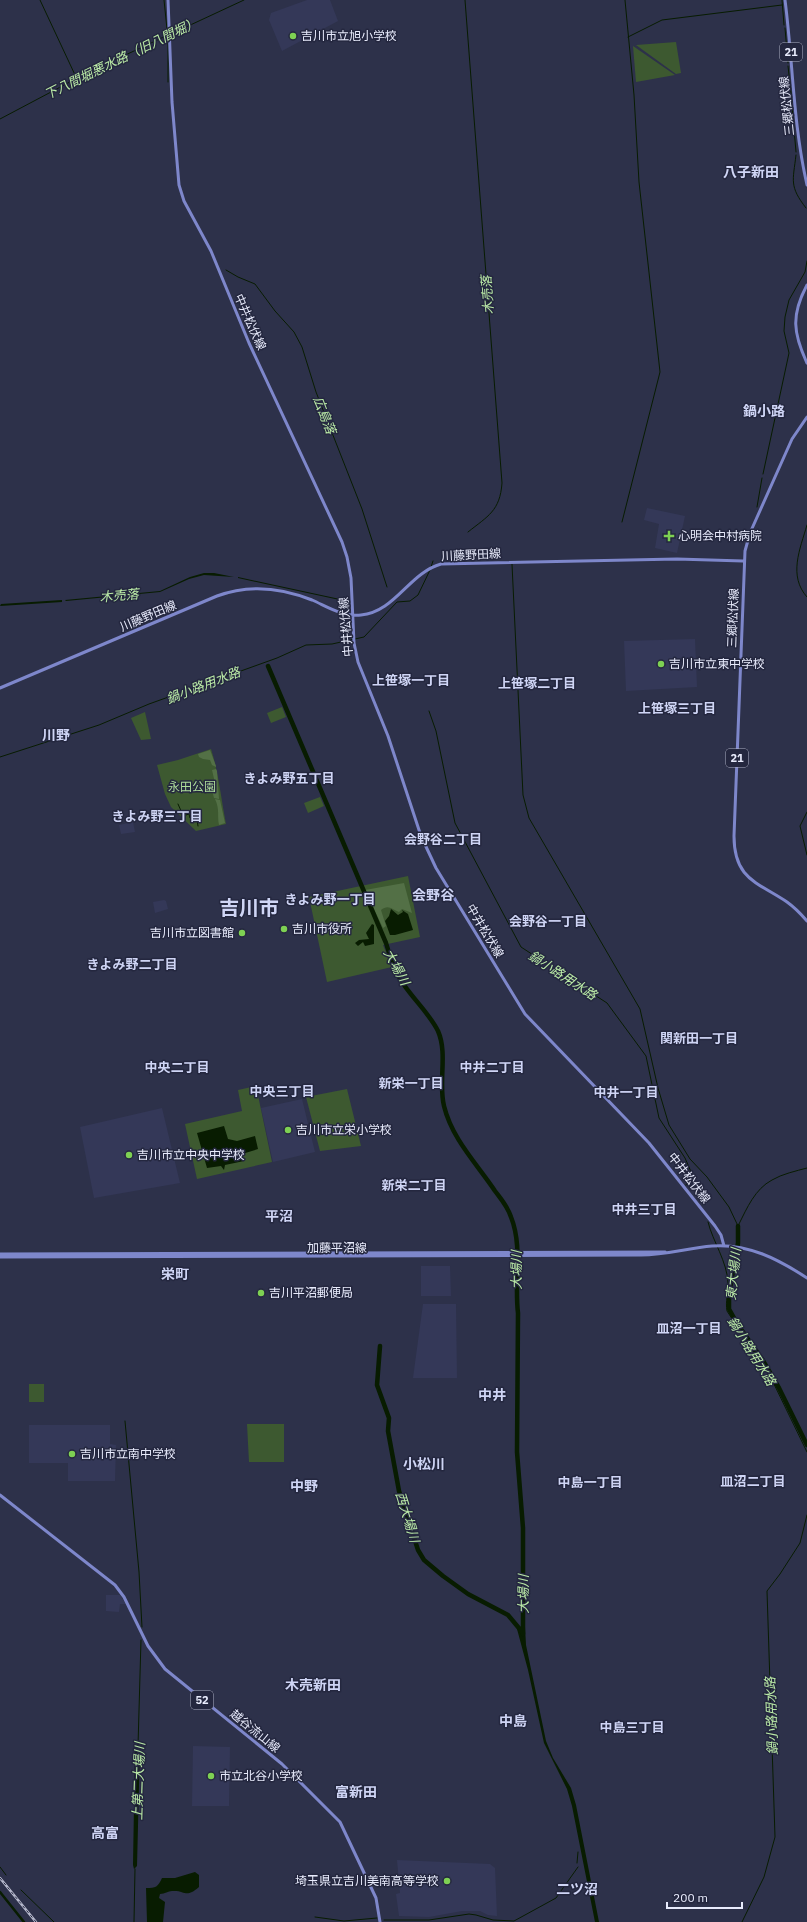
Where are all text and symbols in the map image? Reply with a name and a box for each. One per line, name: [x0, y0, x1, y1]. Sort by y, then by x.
water label: 下八間堀悪水路（旧八間堀）: [42, 14, 201, 103]
place label: 吉川市立旭小学校: [301, 28, 397, 43]
marker: 吉川市立旭小学校: [288, 31, 298, 41]
road number: 21: [780, 43, 802, 61]
street label: 三郷松伏線: [776, 75, 797, 137]
district label: 八子新田: [723, 163, 779, 181]
water label: 木売落: [478, 273, 497, 315]
street label: 中井松伏線: [231, 291, 270, 352]
water label: 広島落: [310, 394, 340, 438]
district label: 鍋小路: [743, 402, 785, 420]
place label: 心明会中村病院: [678, 528, 762, 543]
marker: 心明会中村病院: [663, 530, 675, 542]
street label: 川藤野田線: [441, 545, 501, 564]
water label: 木売落: [99, 585, 141, 606]
street label: 三郷松伏線: [724, 588, 741, 648]
street label: 中井松伏線: [335, 596, 356, 658]
street label: 川藤野田線: [117, 597, 178, 634]
place label: 吉川市立東中学校: [669, 656, 765, 671]
marker: 吉川市立東中学校: [656, 659, 666, 669]
water label: 鍋小路用水路: [164, 663, 244, 707]
district label: 上笹塚一丁目: [372, 672, 450, 689]
district label: 上笹塚二丁目: [498, 675, 576, 692]
district label: 上笹塚三丁目: [638, 700, 716, 717]
district label: 川野: [42, 726, 70, 744]
road number: 21: [726, 749, 748, 767]
district label: きよみ野五丁目: [243, 770, 335, 787]
park label: 永田公園: [168, 779, 216, 794]
district label: きよみ野三丁目: [111, 808, 203, 825]
district label: 会野谷二丁目: [404, 831, 482, 848]
district label: 会野谷: [412, 886, 455, 904]
district label: きよみ野一丁目: [284, 891, 376, 908]
district label: 吉川市: [219, 894, 279, 921]
street label: 中井松伏線: [464, 901, 507, 960]
district label: 会野谷一丁目: [509, 913, 587, 930]
place label: 吉川市役所: [292, 921, 352, 936]
marker: 吉川市役所: [279, 924, 289, 934]
place label: 吉川市立図書館: [150, 925, 234, 940]
marker: 吉川市立図書館: [237, 928, 247, 938]
water label: 大場川: [380, 946, 414, 990]
water label: 鍋小路用水路: [525, 947, 601, 1004]
district label: きよみ野二丁目: [86, 956, 178, 973]
district label: 関新田一丁目: [660, 1030, 738, 1047]
district label: 中央二丁目: [144, 1059, 210, 1076]
district label: 中井二丁目: [459, 1059, 525, 1076]
district label: 新栄一丁目: [378, 1075, 444, 1092]
district label: 中央三丁目: [249, 1083, 315, 1100]
district label: 中井一丁目: [593, 1084, 659, 1101]
place label: 吉川市立栄小学校: [296, 1122, 392, 1137]
marker: 吉川市立栄小学校: [283, 1125, 293, 1135]
place label: 吉川市立中央中学校: [137, 1147, 245, 1162]
street label: 中井松伏線: [665, 1149, 714, 1206]
marker: 吉川市立中央中学校: [124, 1150, 134, 1160]
district label: 新栄二丁目: [381, 1177, 447, 1194]
district label: 中井三丁目: [611, 1201, 677, 1218]
district label: 平沼: [265, 1207, 293, 1225]
street label: 加藤平沼線: [307, 1240, 367, 1255]
water label: 東大場川: [722, 1245, 745, 1301]
water label: 大場川: [508, 1249, 525, 1290]
district label: 栄町: [161, 1265, 189, 1283]
place label: 吉川平沼郵便局: [269, 1285, 353, 1300]
marker: 吉川平沼郵便局: [256, 1288, 266, 1298]
water label: 鍋小路用水路: [724, 1314, 780, 1390]
district label: 皿沼一丁目: [656, 1320, 722, 1337]
district label: 中井: [478, 1386, 506, 1404]
place label: 吉川市立南中学校: [80, 1446, 176, 1461]
marker: 吉川市立南中学校: [67, 1449, 77, 1459]
district label: 小松川: [403, 1455, 445, 1473]
district label: 皿沼二丁目: [720, 1473, 786, 1490]
district label: 中島一丁目: [557, 1474, 623, 1491]
district label: 中野: [290, 1477, 318, 1495]
water label: 西大場川: [392, 1490, 424, 1546]
water label: 大場川: [515, 1573, 532, 1614]
district label: 木売新田: [285, 1676, 341, 1694]
water label: 鍋小路用水路: [762, 1676, 781, 1755]
road number: 52: [191, 1691, 213, 1709]
street label: 越谷流山線: [227, 1706, 283, 1755]
district label: 中島: [499, 1712, 527, 1730]
district label: 中島三丁目: [599, 1719, 665, 1736]
water label: 上第二大場川: [129, 1740, 148, 1820]
place label: 市立北谷小学校: [219, 1768, 303, 1783]
marker: 市立北谷小学校: [206, 1771, 216, 1781]
district label: 富新田: [335, 1783, 377, 1801]
district label: 高富: [91, 1824, 119, 1842]
place label: 埼玉県立吉川美南高等学校: [295, 1873, 439, 1888]
marker: 埼玉県立吉川美南高等学校: [442, 1876, 452, 1886]
district label: 二ツ沼: [556, 1880, 598, 1898]
scale bar: [667, 1884, 742, 1910]
text: 200 m: [673, 1890, 708, 1905]

